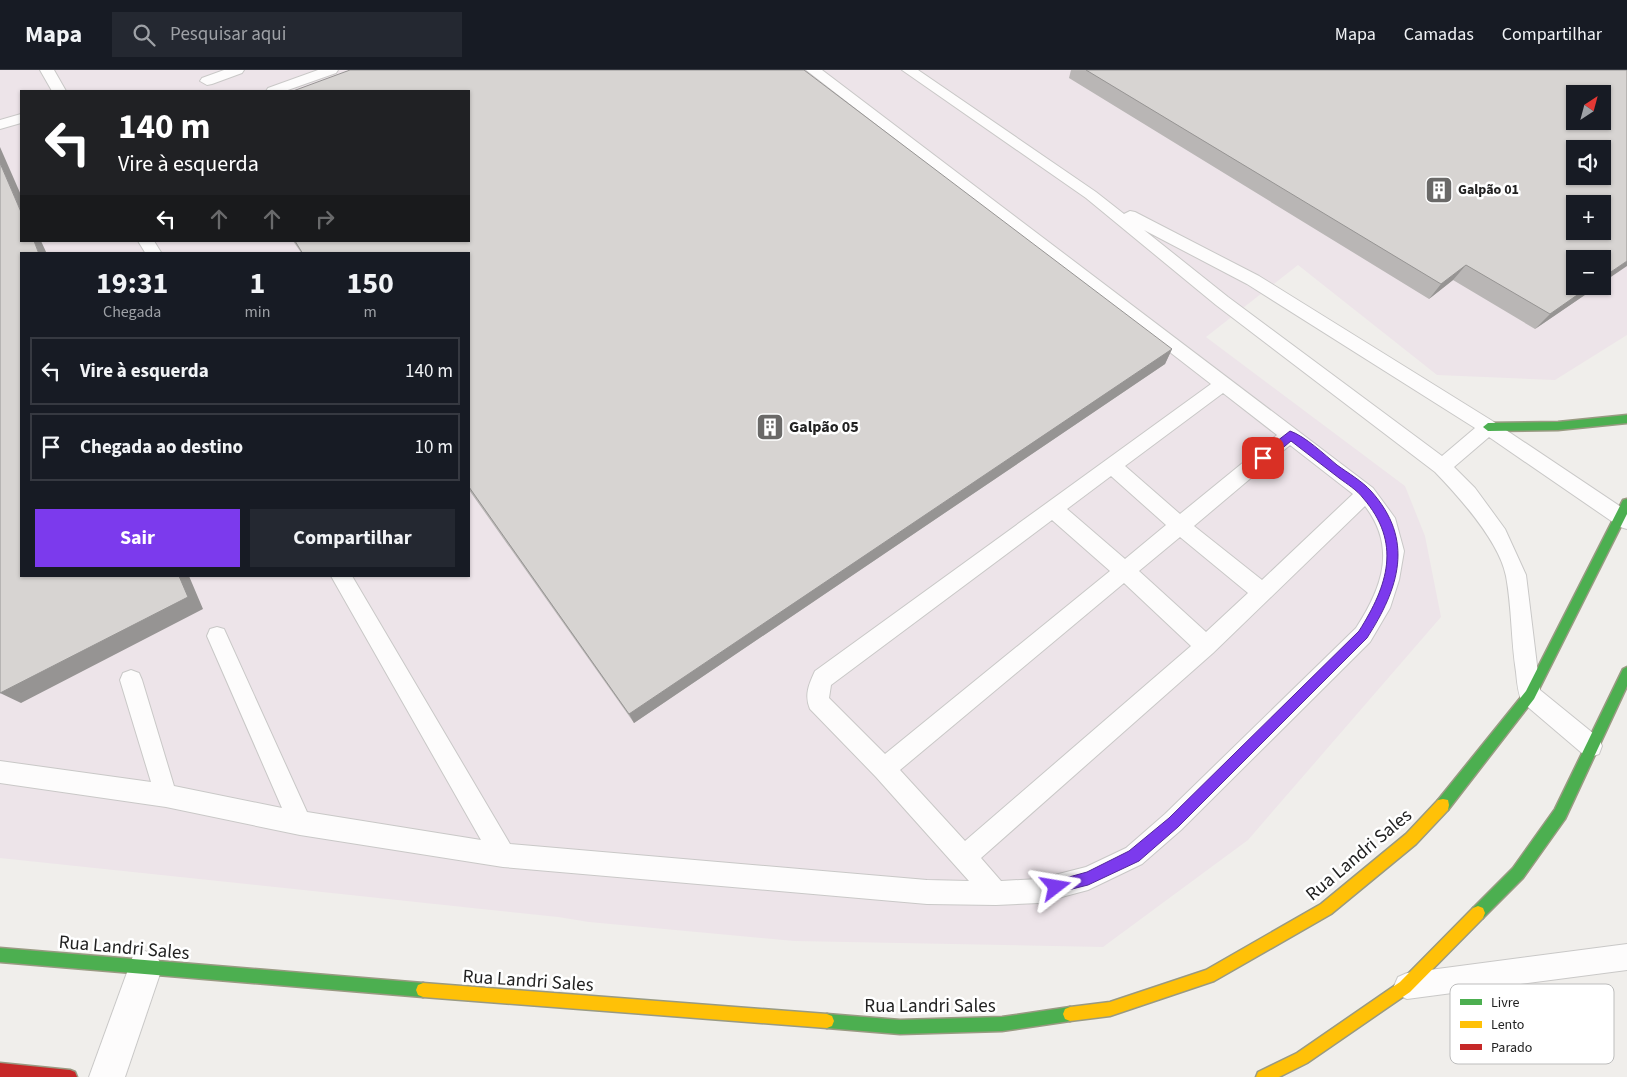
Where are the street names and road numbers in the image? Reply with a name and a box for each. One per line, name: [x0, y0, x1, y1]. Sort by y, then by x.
street label: Rua Landri Sales: [1300, 802, 1418, 908]
street label: Rua Landri Sales: [57, 929, 191, 967]
street label: Rua Landri Sales: [462, 963, 594, 999]
street label: Rua Landri Sales: [864, 993, 996, 1020]

